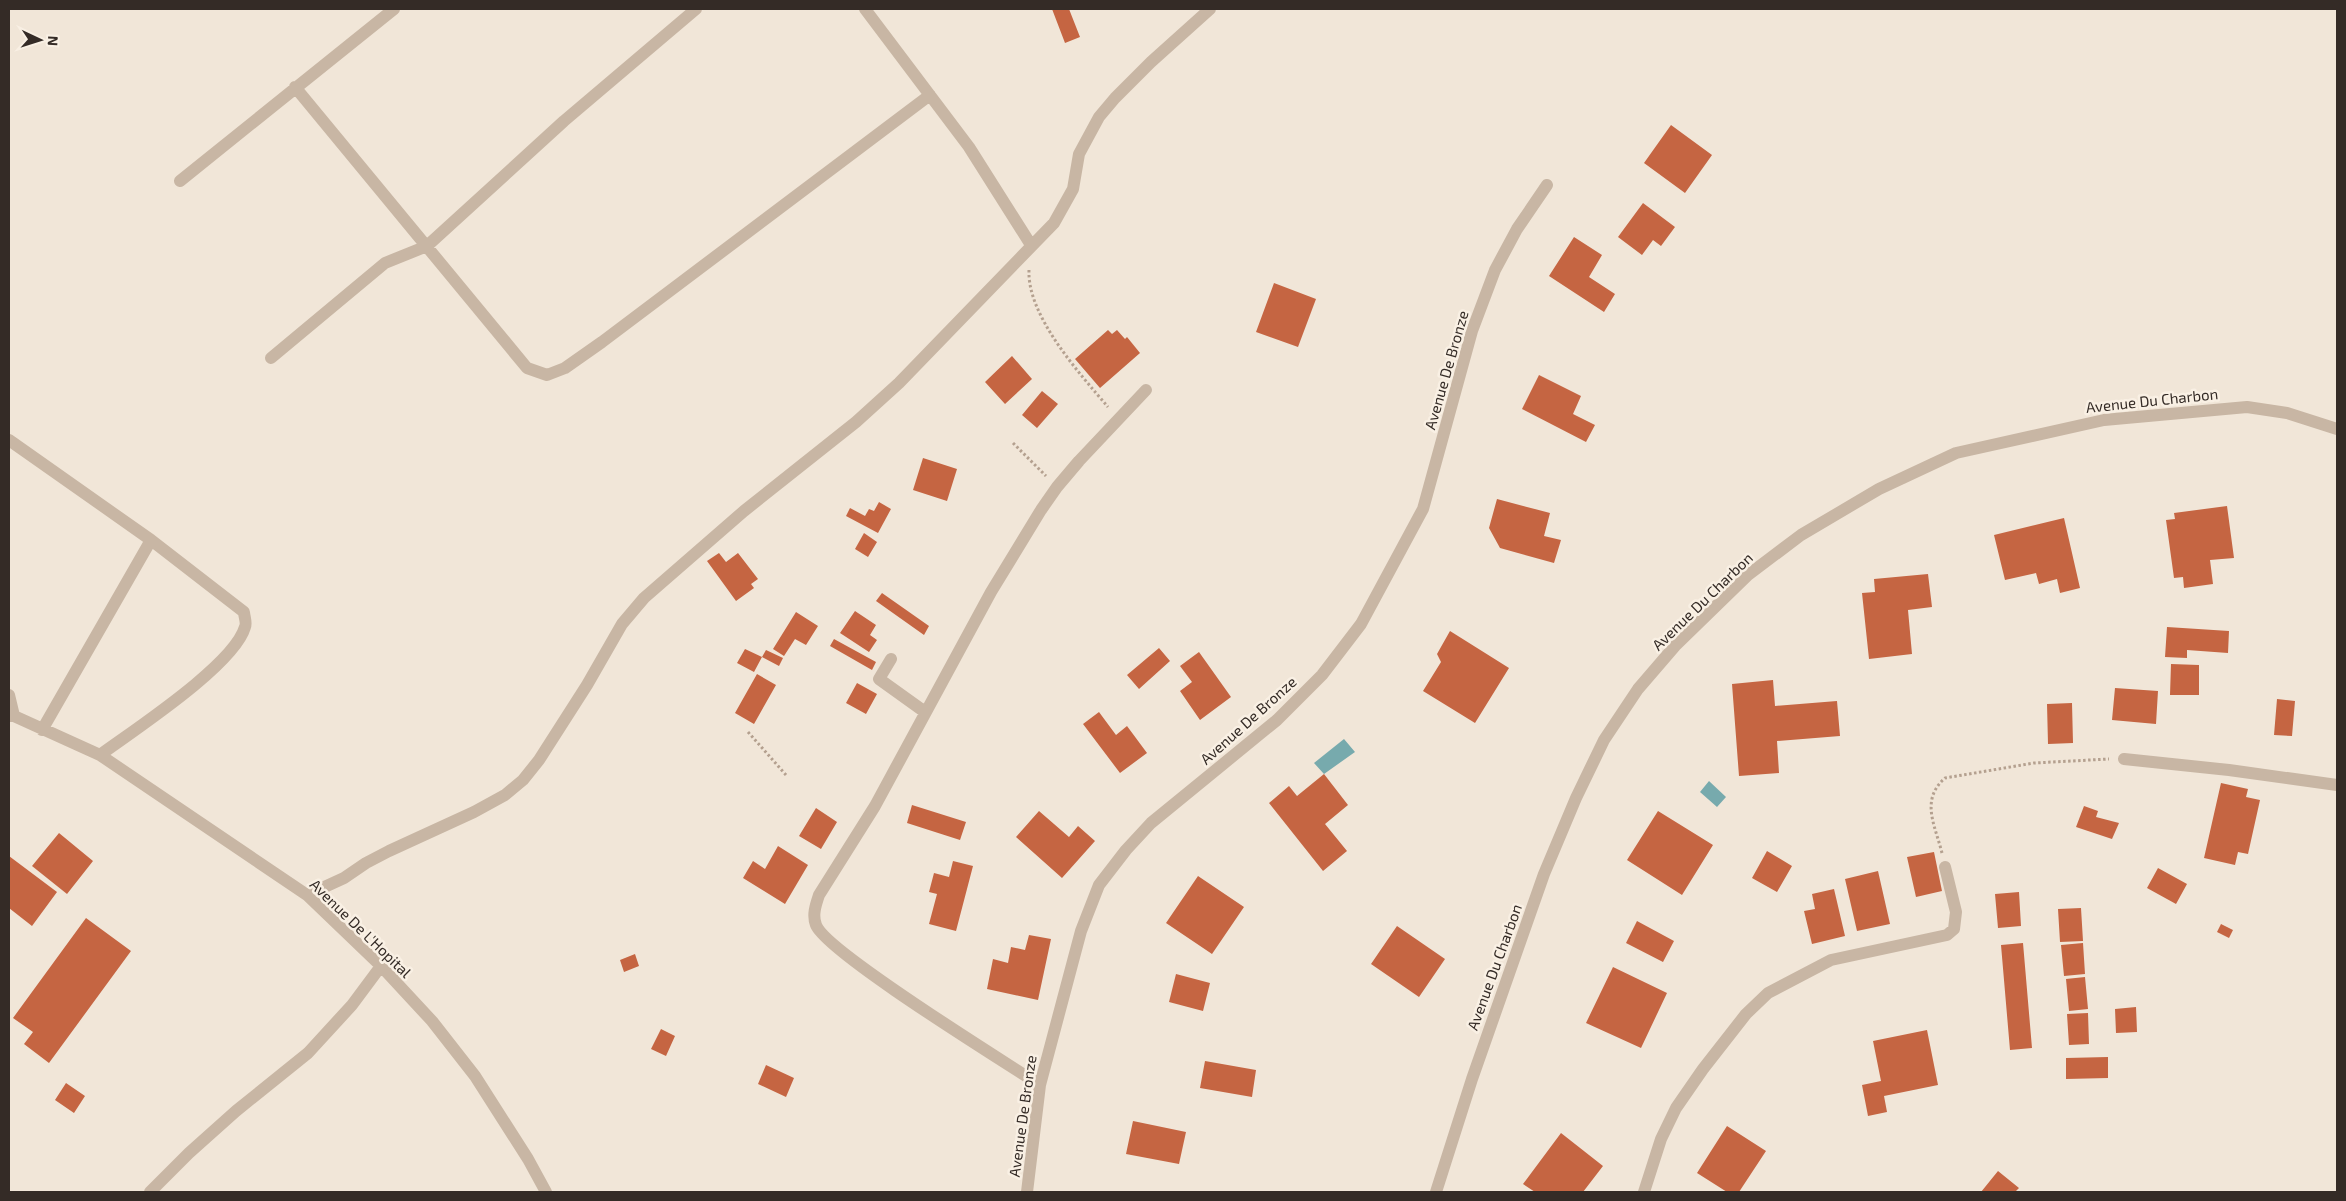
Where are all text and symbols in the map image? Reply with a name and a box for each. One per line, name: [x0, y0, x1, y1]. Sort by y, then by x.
north arrow: [15, 15, 65, 65]
text: N: [45, 35, 62, 47]
street label: Avenue De Bronze: [1420, 308, 1472, 432]
street label: Avenue Du Charbon: [2085, 384, 2219, 416]
street label: Avenue Du Charbon: [1648, 548, 1756, 654]
street label: Avenue De Bronze: [1196, 672, 1300, 768]
street label: Avenue De L'Hopital: [307, 875, 416, 981]
street label: Avenue Du Charbon: [1463, 902, 1525, 1032]
street label: Avenue De Bronze: [1005, 1054, 1039, 1178]

